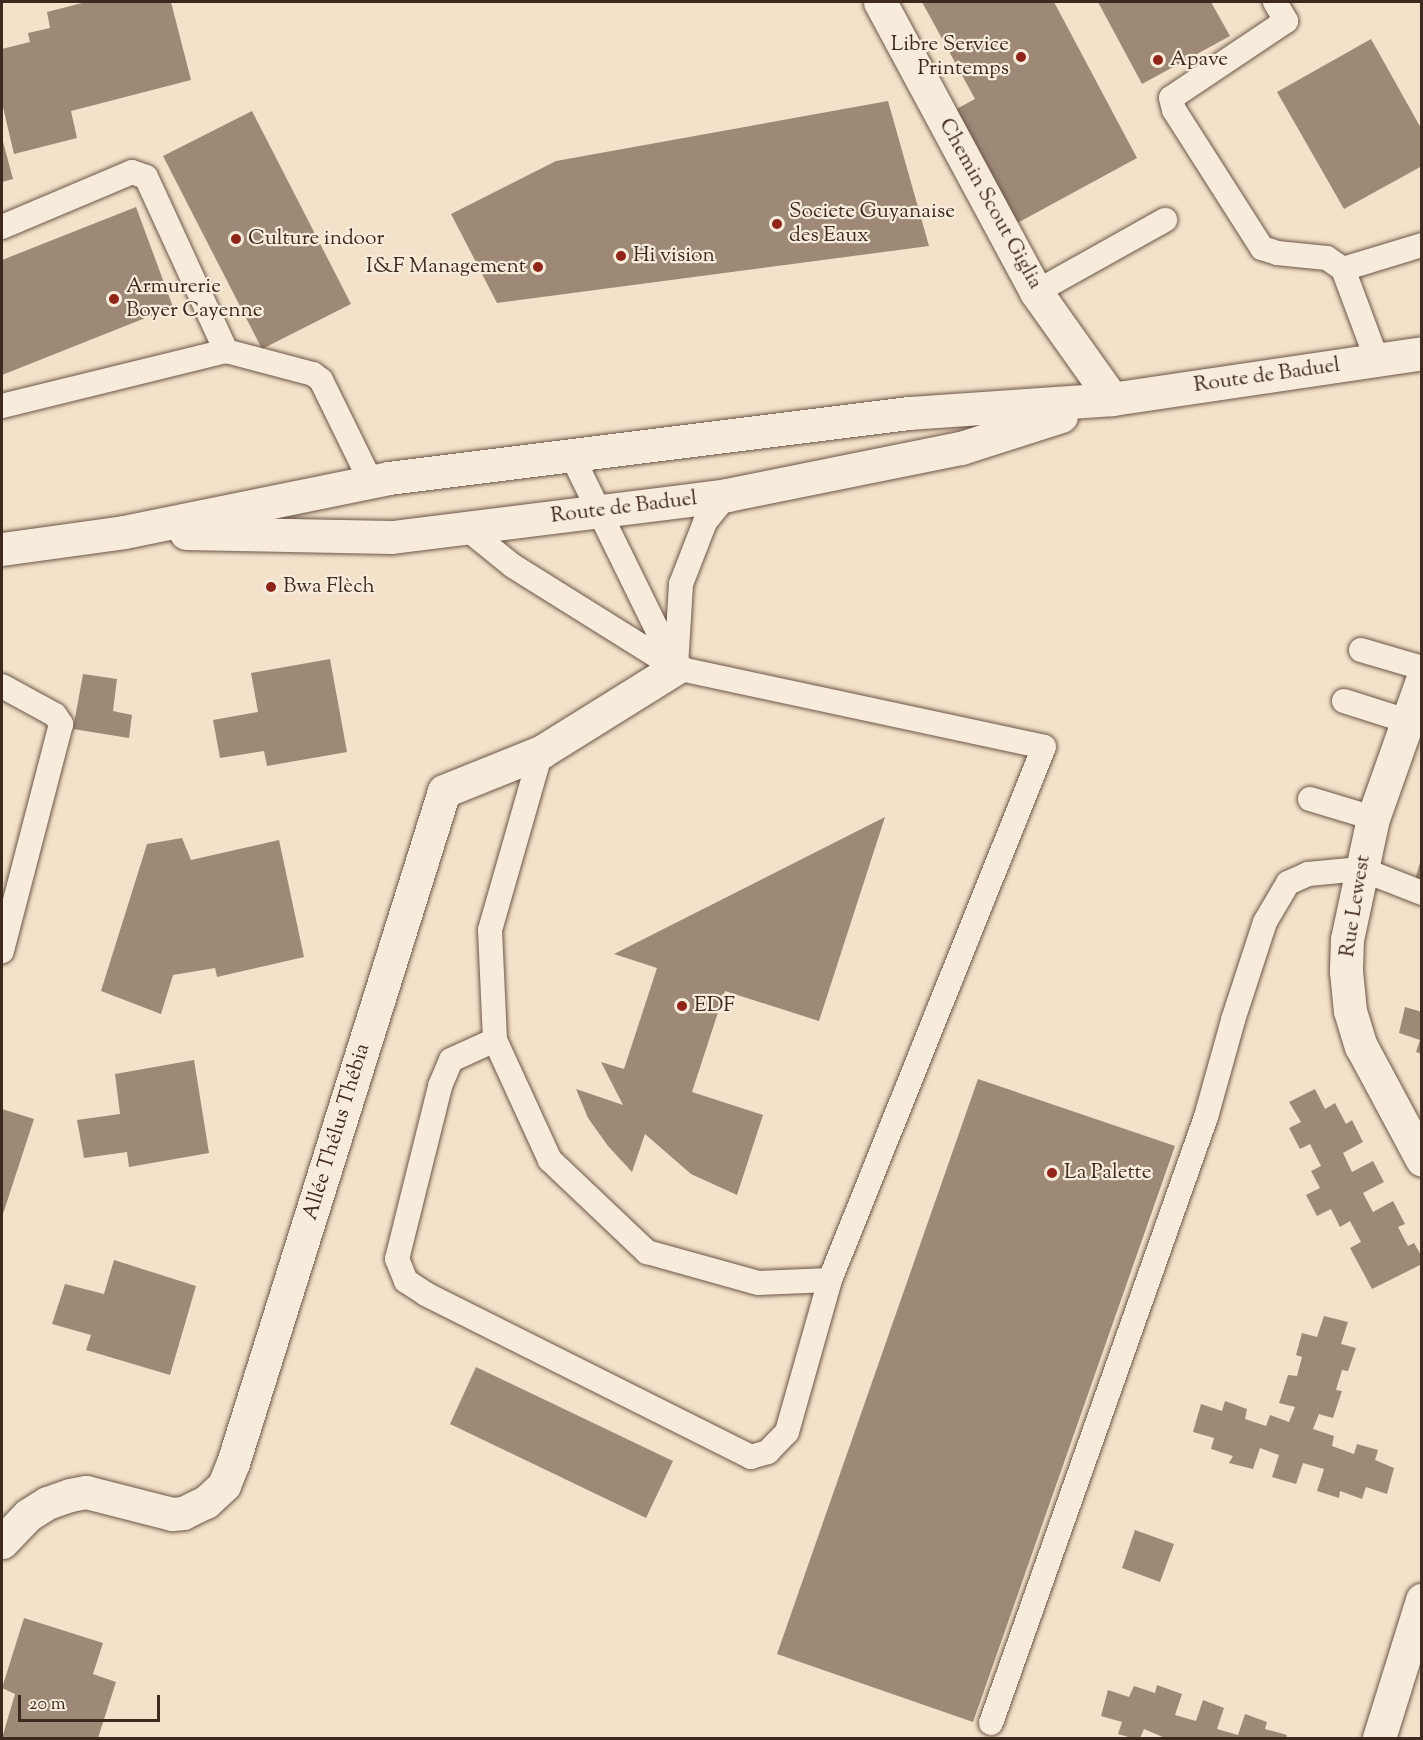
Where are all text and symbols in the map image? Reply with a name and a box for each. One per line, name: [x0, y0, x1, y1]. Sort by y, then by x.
place label: Libre Service Printemps: [891, 32, 1009, 82]
place label: Apave: [1170, 47, 1228, 73]
marker: Libre Service Printemps: [1014, 50, 1028, 64]
marker: Apave: [1151, 53, 1165, 67]
street label: Chemin Scout Giglia: [933, 114, 1047, 294]
place label: Societe Guyanaise des Eaux: [789, 199, 955, 249]
marker: Societe Guyanaise des Eaux: [770, 217, 784, 231]
place label: Culture indoor: [248, 226, 384, 252]
marker: Culture indoor: [229, 232, 243, 246]
place label: Hi vision: [633, 243, 715, 269]
marker: Hi vision: [614, 249, 628, 263]
place label: I&F Management: [366, 254, 526, 280]
marker: I&F Management: [531, 260, 545, 274]
place label: Armurerie Boyer Cayenne: [126, 274, 263, 324]
marker: Armurerie Boyer Cayenne: [107, 292, 121, 306]
street label: Route de Baduel: [1192, 353, 1342, 399]
street label: Route de Baduel: [549, 487, 699, 529]
place label: Bwa Flèch: [283, 574, 375, 600]
marker: Bwa Flèch: [264, 580, 278, 594]
street label: Rue Lewest: [1335, 853, 1377, 959]
place label: EDF: [694, 993, 735, 1019]
marker: EDF: [675, 999, 689, 1013]
street label: Allée Thélus Thébia: [298, 1041, 376, 1223]
place label: La Palette: [1064, 1160, 1152, 1186]
marker: La Palette: [1045, 1166, 1059, 1180]
scale bar: [21, 1683, 164, 1721]
text: 20 m: [29, 1692, 66, 1718]

